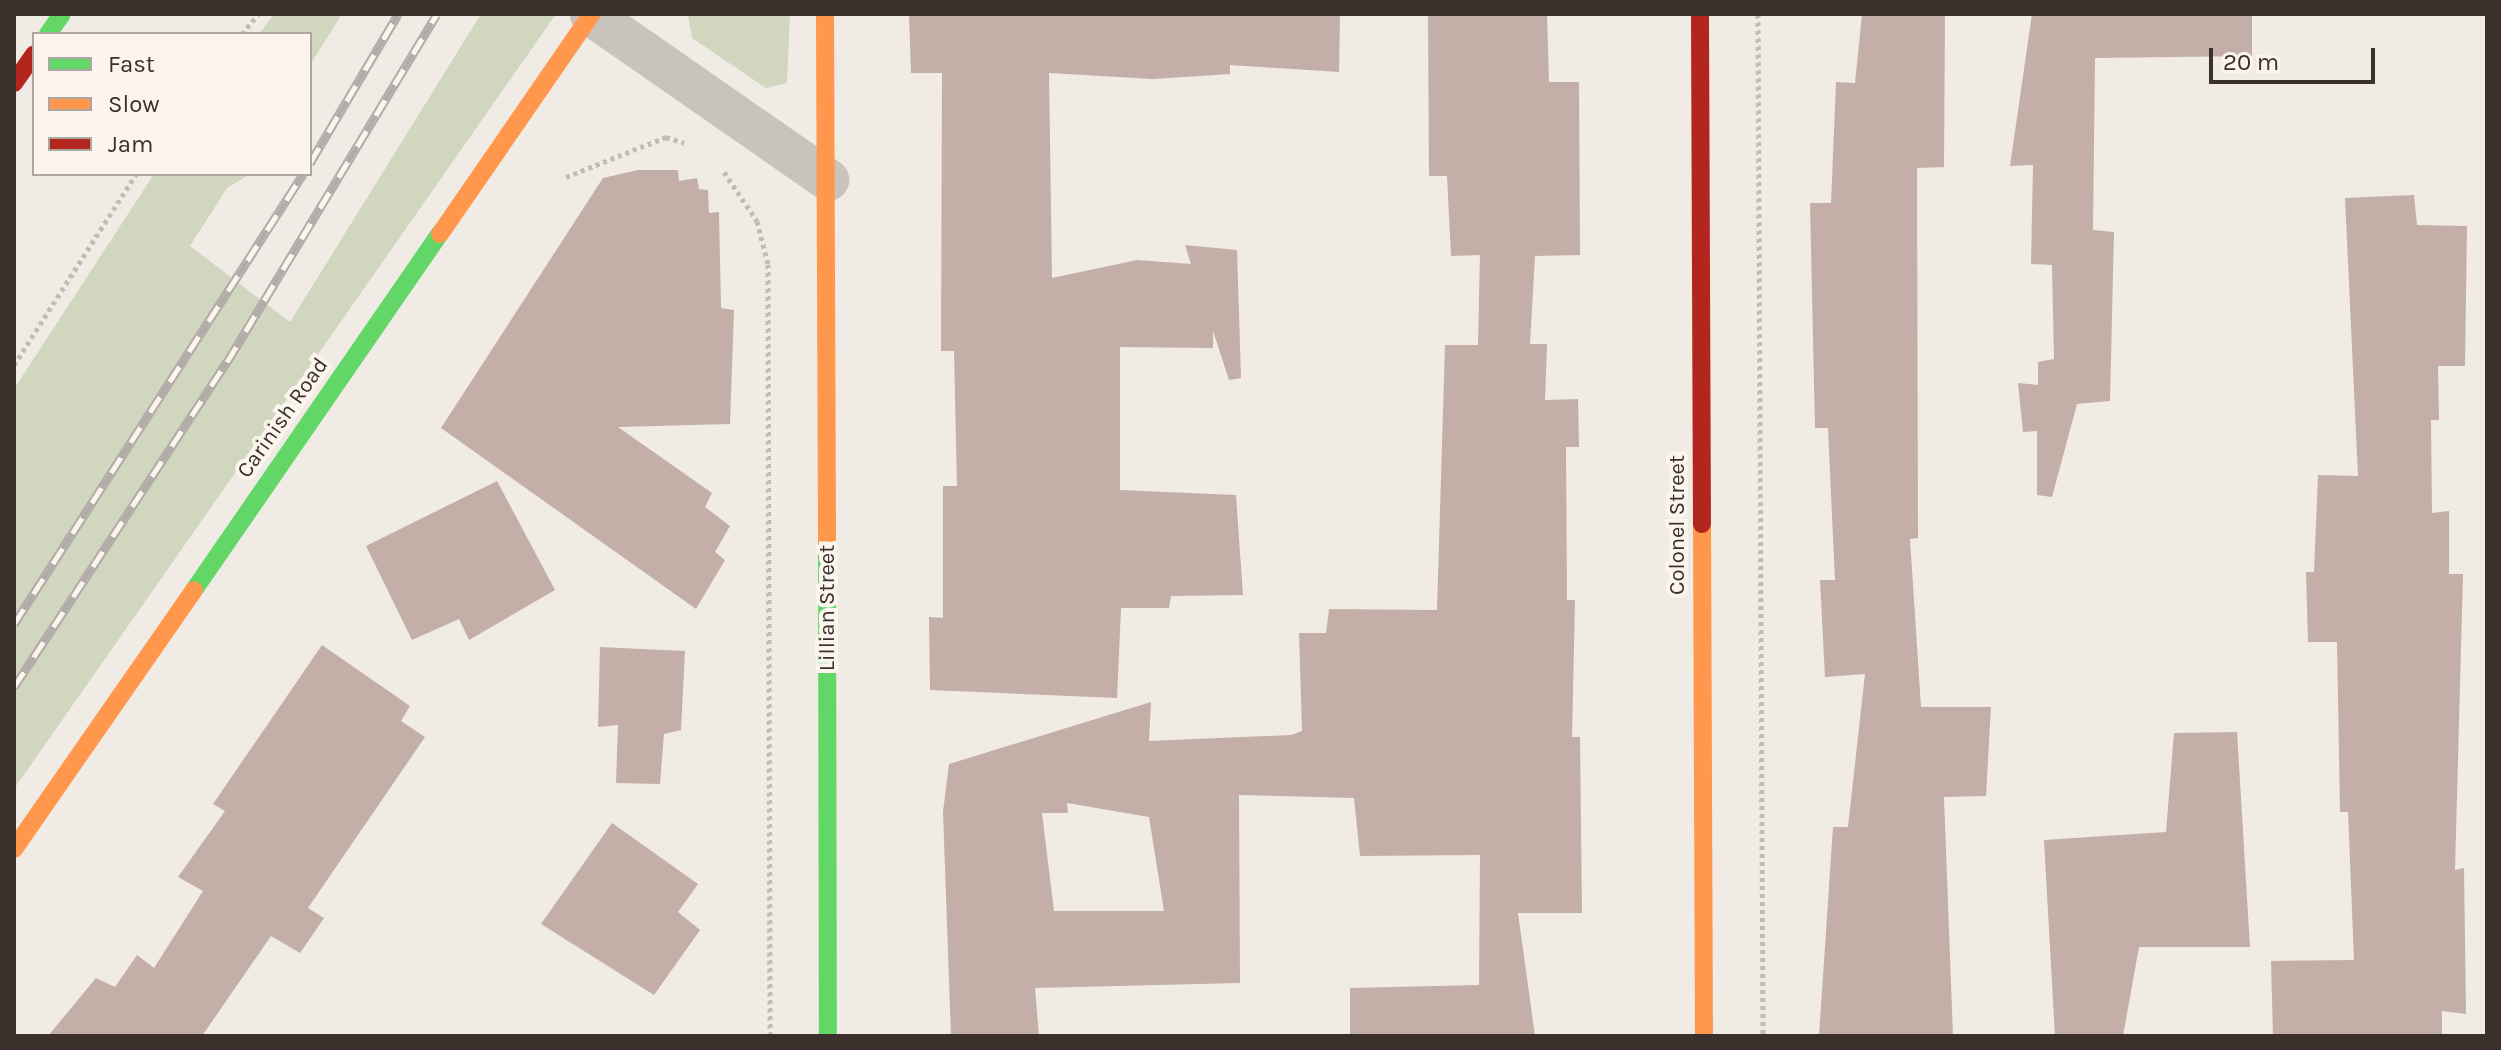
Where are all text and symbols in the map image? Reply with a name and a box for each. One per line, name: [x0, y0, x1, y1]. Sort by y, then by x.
legend: [32, 32, 312, 176]
scale bar: [2213, 32, 2379, 82]
text: 20 m: [2223, 48, 2279, 76]
text: Fast: [108, 50, 155, 78]
text: Slow: [108, 90, 160, 118]
text: Jam: [108, 130, 153, 158]
street label: Carinish Road: [232, 353, 334, 483]
street label: Colonel Street: [1665, 455, 1691, 595]
street label: Lillian Street: [815, 545, 841, 671]

